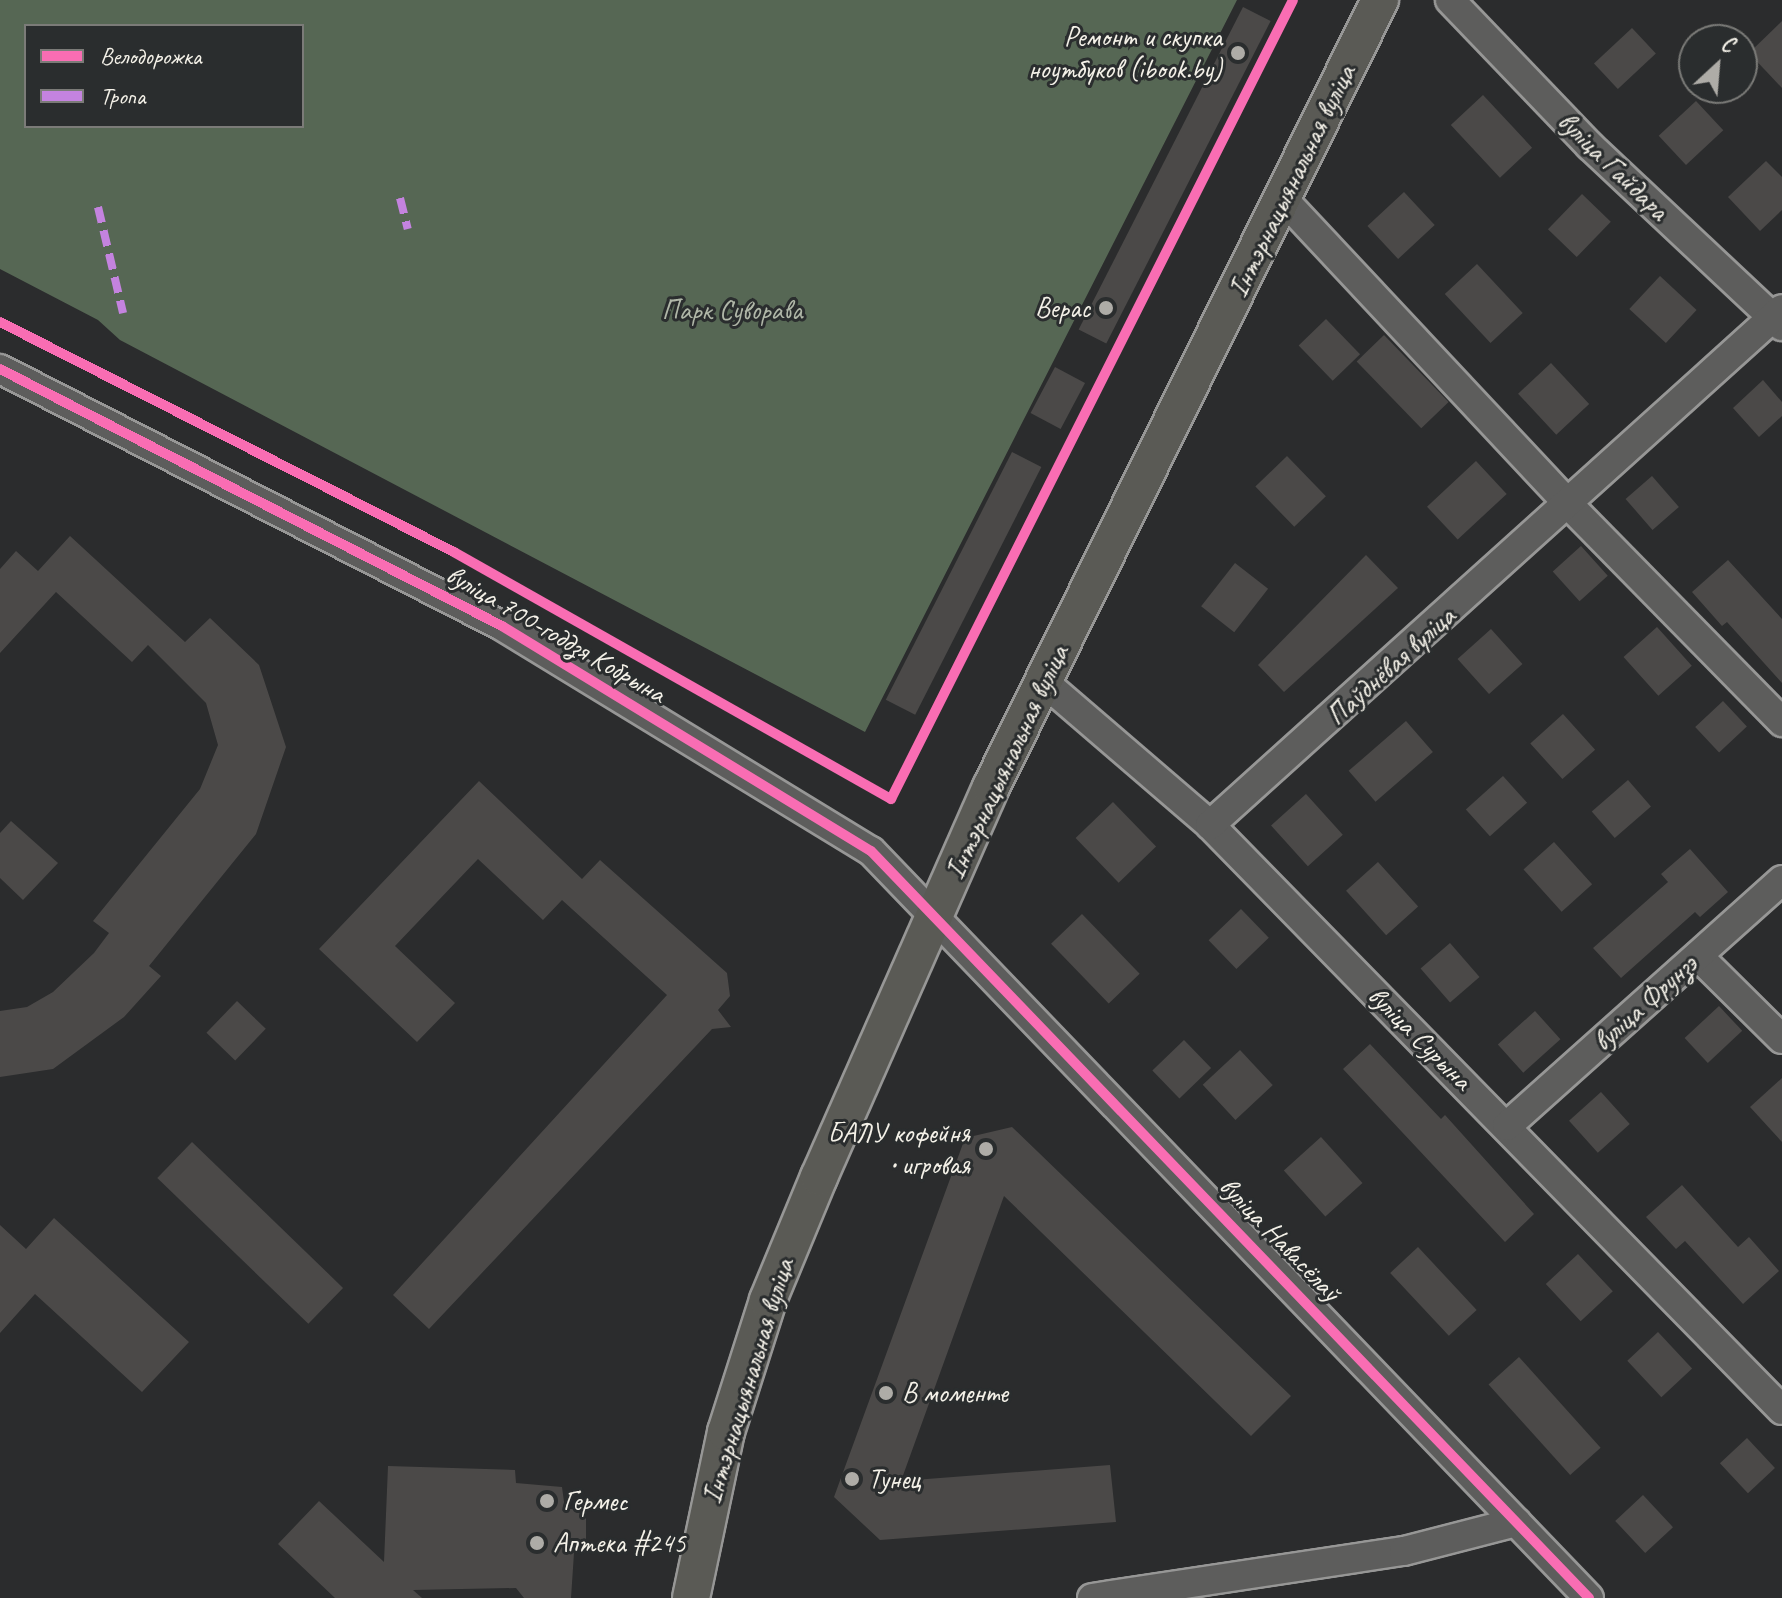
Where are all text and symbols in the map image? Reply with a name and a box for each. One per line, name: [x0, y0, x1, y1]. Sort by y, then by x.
place label: Ремонт и скупка ноутбуков (ibook.by): [1028, 20, 1222, 86]
legend: [24, 24, 304, 128]
north arrow: [1678, 24, 1758, 104]
text: С: [1717, 29, 1739, 59]
text: Велодорожка: [100, 41, 201, 71]
marker: Ремонт и скупка ноутбуков (ibook.by): [1229, 44, 1247, 62]
street label: Інтэрнацыянальная вуліца: [1221, 60, 1363, 302]
text: Тропа: [100, 81, 145, 111]
street label: вуліца Гайдара: [1552, 107, 1674, 225]
place label: Верас: [1035, 291, 1090, 325]
park label: Парк Суворава: [662, 293, 802, 327]
marker: Верас: [1097, 299, 1115, 317]
street label: вуліца 700-годдзя Кобрына: [440, 558, 672, 710]
street label: Паўднёвая вуліца: [1320, 600, 1462, 732]
street label: Інтэрнацыянальная вуліца: [938, 640, 1076, 884]
street label: вуліца Фрунзэ: [1586, 948, 1704, 1058]
street label: вуліца Сурына: [1361, 979, 1479, 1097]
place label: БАЛУ кофейня • игровая: [828, 1116, 970, 1182]
marker: БАЛУ кофейня • игровая: [977, 1140, 995, 1158]
street label: вуліца Навасёлаў: [1212, 1170, 1348, 1308]
street label: Інтэрнацыянальная вуліца: [695, 1255, 801, 1507]
place label: В моменте: [902, 1376, 1008, 1410]
marker: В моменте: [877, 1384, 895, 1402]
place label: Тунец: [868, 1462, 920, 1496]
marker: Тунец: [843, 1470, 861, 1488]
place label: Гермес: [563, 1484, 627, 1518]
marker: Гермес: [538, 1492, 556, 1510]
place label: Аптека #245: [553, 1526, 686, 1560]
marker: Аптека #245: [528, 1534, 546, 1552]

